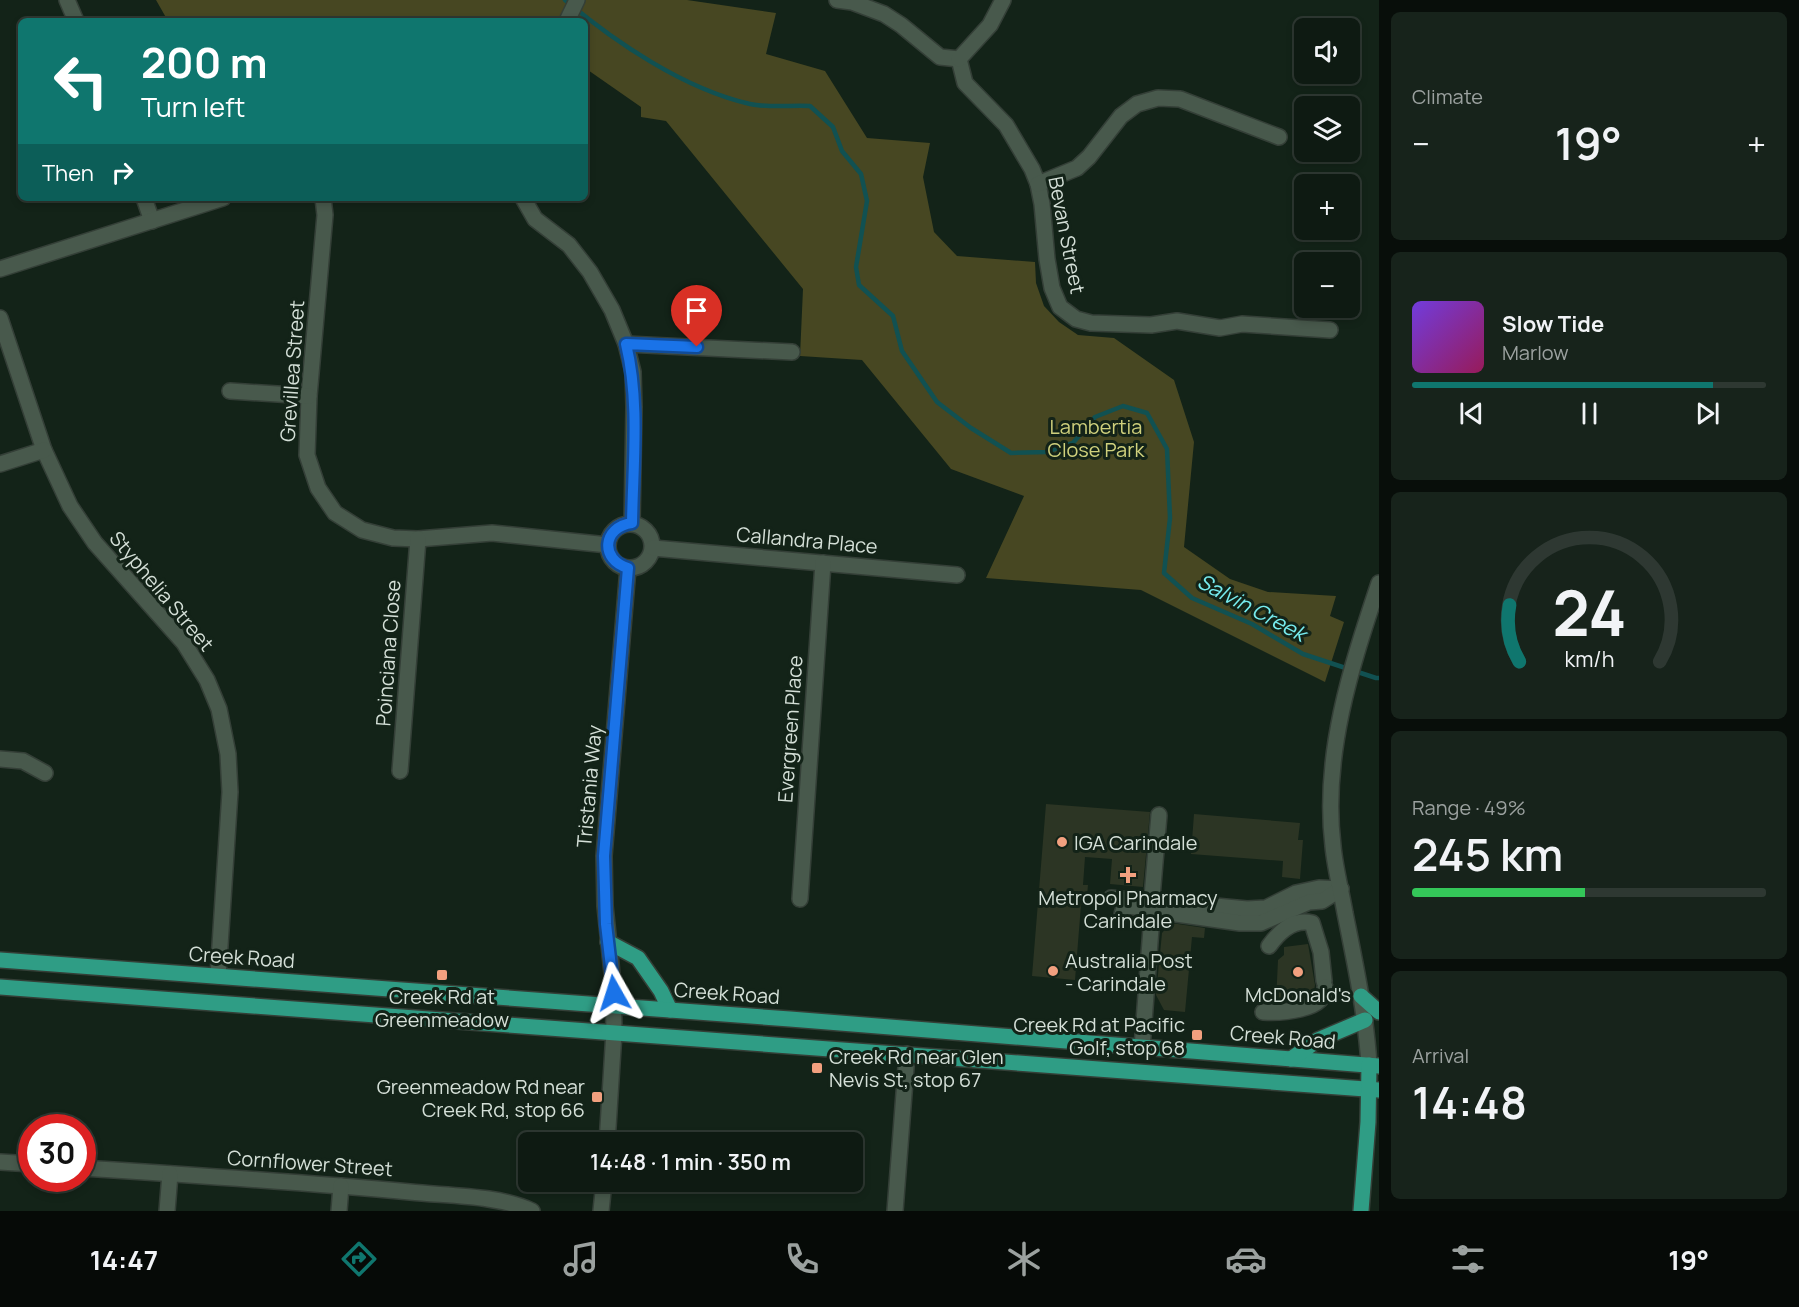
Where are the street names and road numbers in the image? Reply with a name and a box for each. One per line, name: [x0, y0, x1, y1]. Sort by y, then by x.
street label: Bevan Street: [1042, 174, 1092, 296]
street label: Grevillea Street: [274, 299, 310, 443]
street label: Callandra Place: [735, 520, 879, 560]
street label: Styphelia Street: [104, 525, 220, 657]
street label: Poinciana Close: [369, 579, 407, 727]
street label: Evergreen Place: [771, 654, 809, 804]
street label: Tristania Way: [570, 723, 608, 848]
street label: Creek Road: [188, 940, 296, 974]
street label: Creek Road: [673, 976, 781, 1010]
street label: Creek Road: [1229, 1019, 1337, 1055]
street label: Cornflower Street: [226, 1144, 394, 1182]

